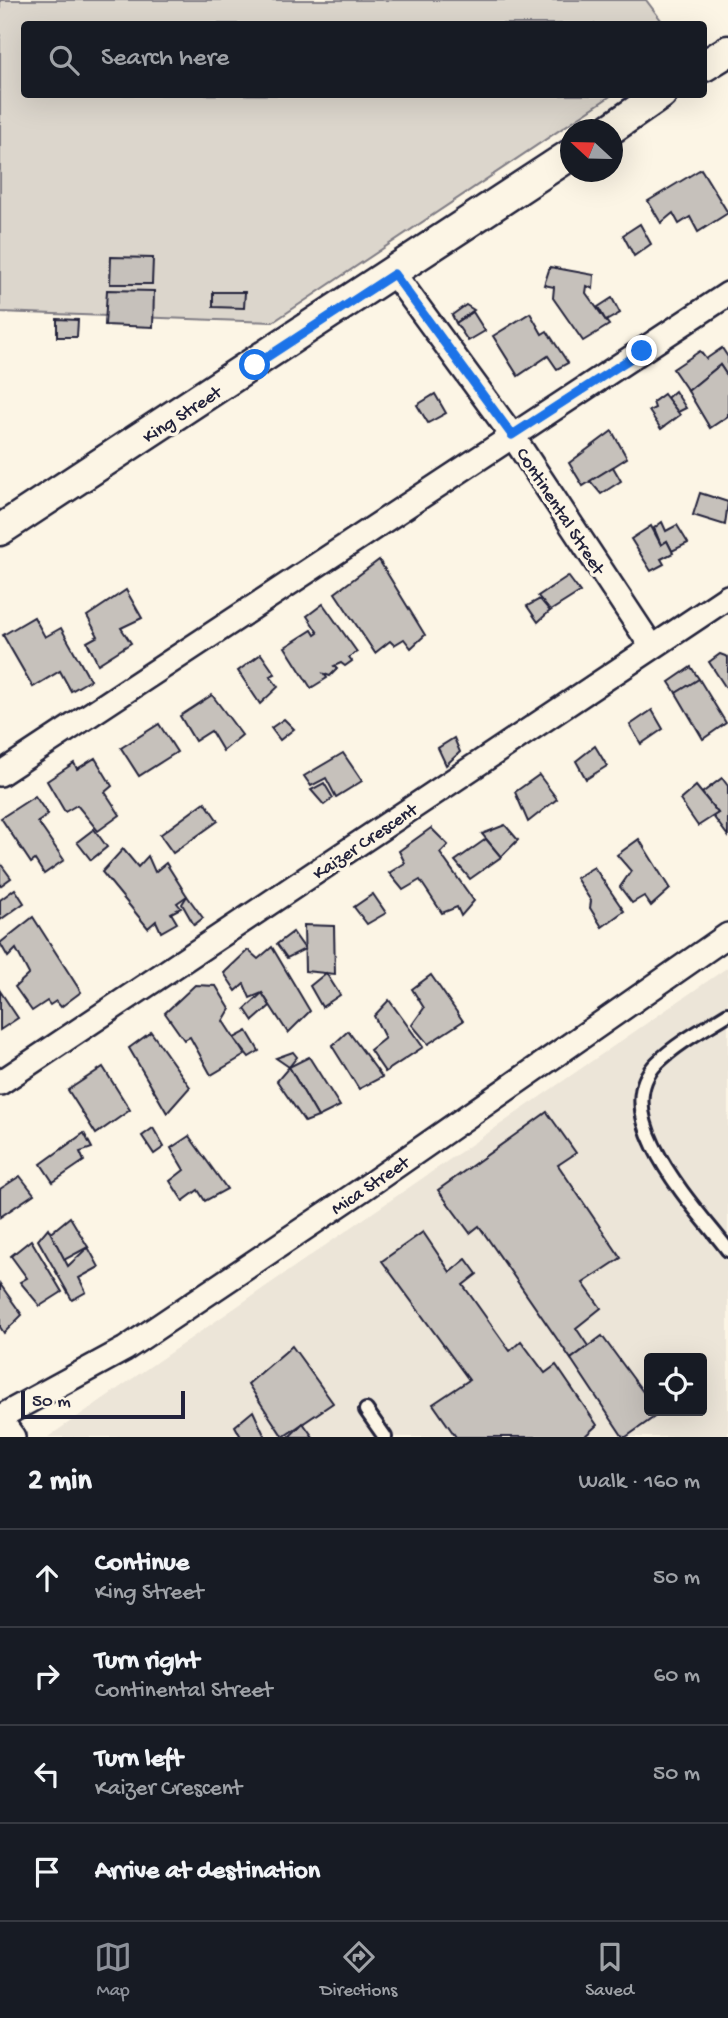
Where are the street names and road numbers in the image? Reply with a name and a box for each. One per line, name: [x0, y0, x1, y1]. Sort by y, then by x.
street label: King Street: [139, 381, 229, 450]
street label: Continental Street: [510, 444, 610, 582]
street label: Kaizer Crescent: [309, 798, 425, 886]
street label: Mica Street: [327, 1151, 416, 1221]

